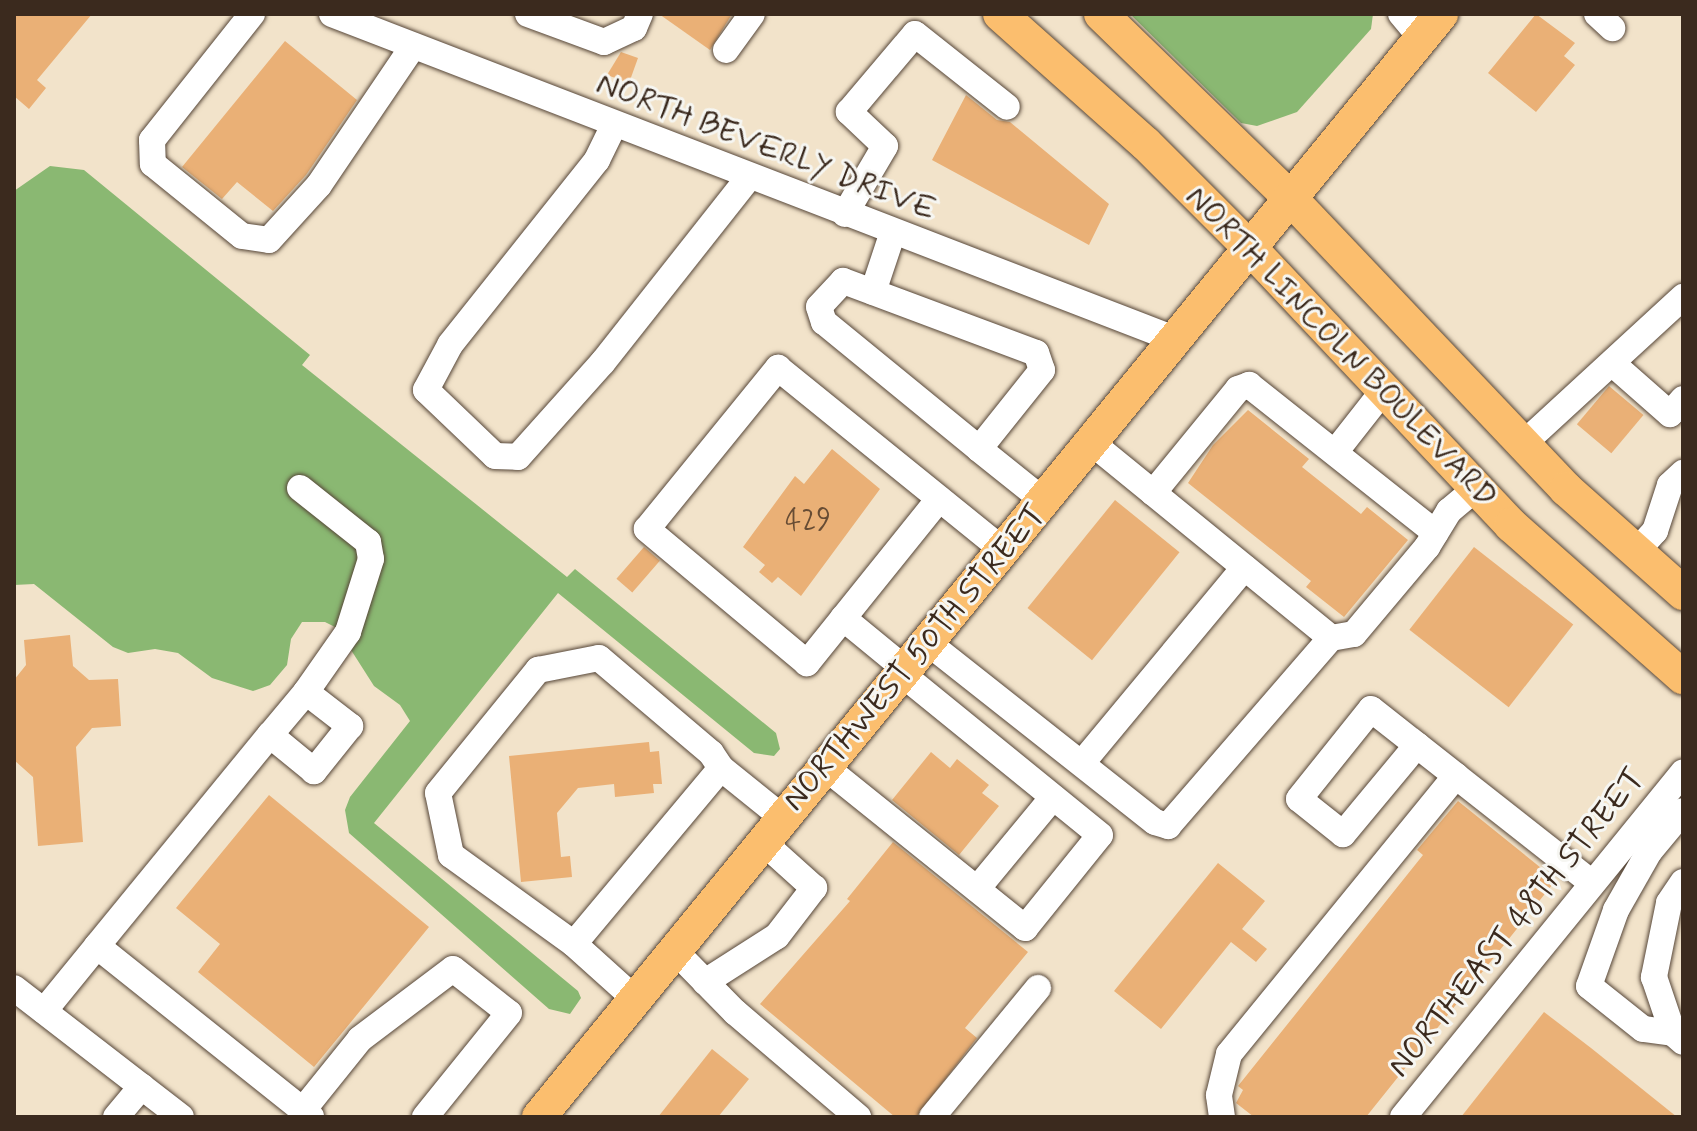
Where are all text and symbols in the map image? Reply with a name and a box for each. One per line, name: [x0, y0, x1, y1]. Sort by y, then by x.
street label: NORTH BEVERLY DRIVE: [589, 64, 943, 230]
street label: NORTH LINCOLN BOULEVARD: [1175, 176, 1507, 518]
street label: NORTHWEST 50TH STREET: [774, 495, 1056, 821]
house number: 429: [785, 505, 831, 539]
street label: NORTHEAST 48TH STREET: [1379, 759, 1655, 1087]

